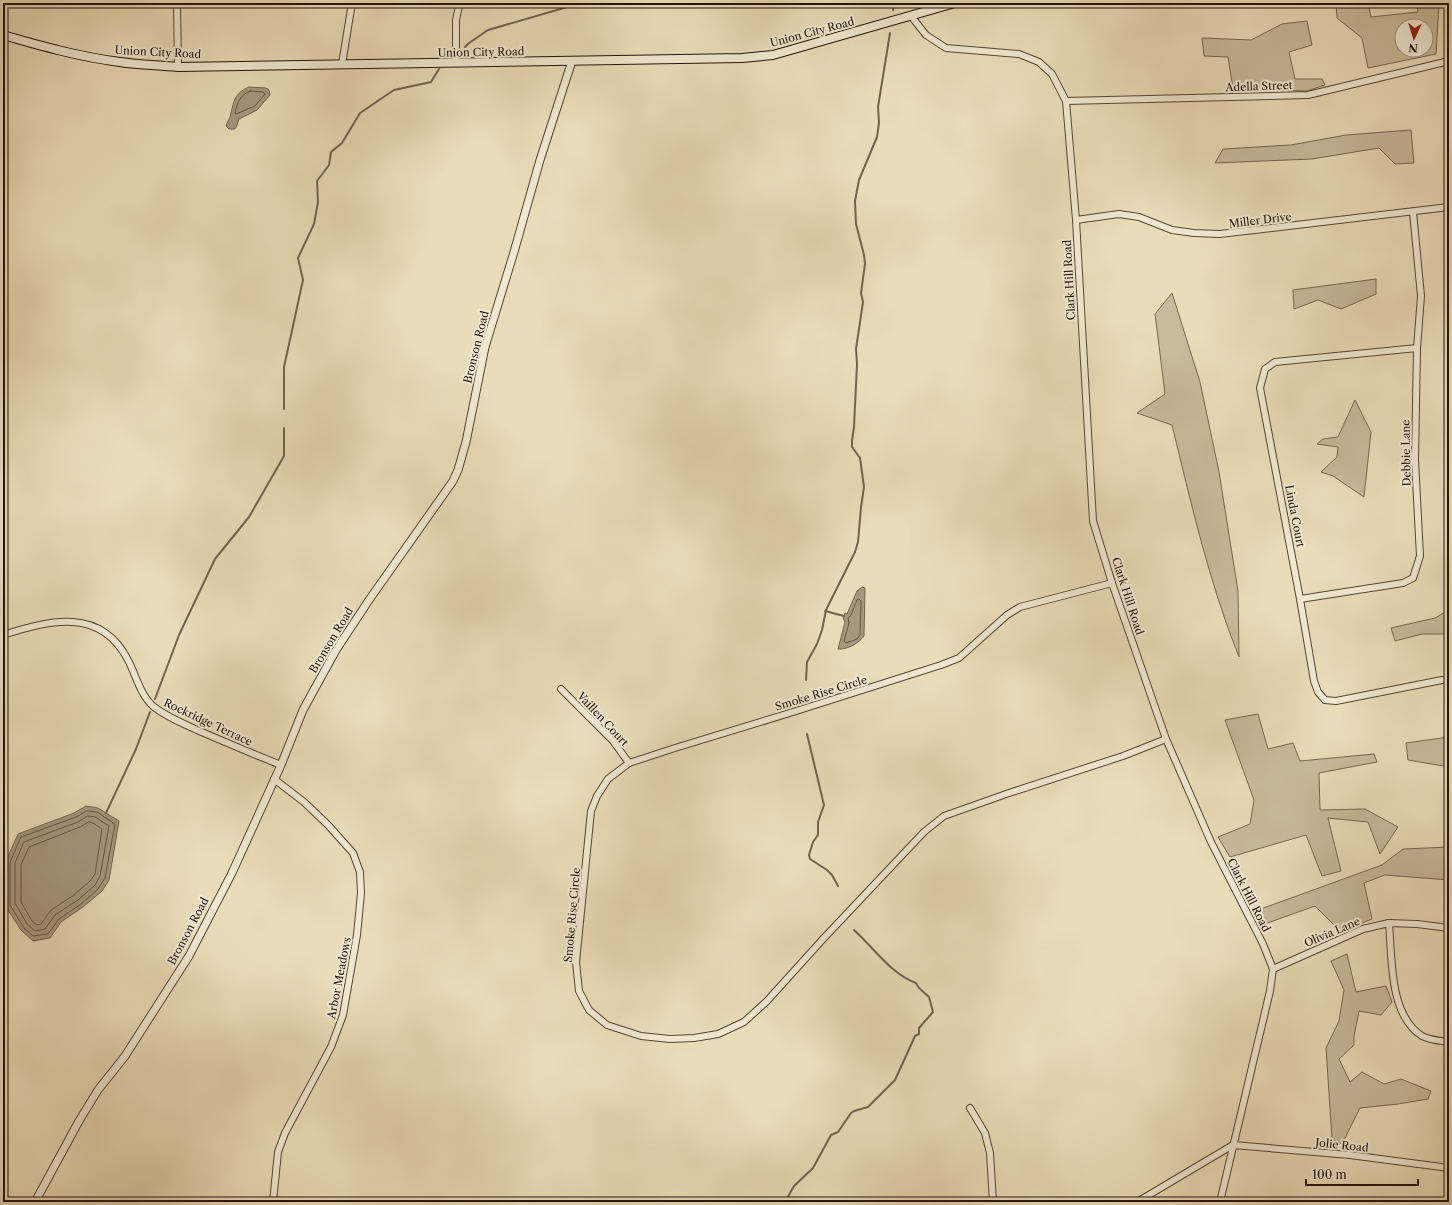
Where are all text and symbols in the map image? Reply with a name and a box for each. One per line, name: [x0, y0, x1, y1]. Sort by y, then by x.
street label: Union City Road: [768, 14, 856, 50]
north arrow: [1394, 18, 1434, 58]
text: N: [1408, 41, 1419, 55]
street label: Union City Road: [114, 43, 202, 61]
street label: Union City Road: [438, 44, 525, 60]
street label: Adella Street: [1224, 78, 1293, 94]
street label: Miller Drive: [1228, 209, 1292, 231]
street label: Clark Hill Road: [1060, 239, 1078, 321]
street label: Bronson Road: [460, 309, 492, 385]
street label: Debbie Lane: [1398, 419, 1414, 487]
street label: Linda Court: [1282, 484, 1308, 548]
street label: Clark Hill Road: [1109, 555, 1147, 637]
street label: Bronson Road: [306, 604, 356, 675]
street label: Smoke Rise Circle: [773, 672, 869, 714]
street label: Vaillen Court: [574, 688, 632, 749]
street label: Rockridge Terrace: [161, 695, 255, 749]
street label: Clark Hill Road: [1224, 856, 1274, 934]
street label: Smoke Rise Circle: [561, 867, 583, 963]
street label: Bronson Road: [164, 895, 212, 967]
street label: Olivia Lane: [1302, 914, 1362, 950]
street label: Arbor Meadows: [324, 936, 354, 1021]
street label: Jolie Road: [1313, 1135, 1370, 1155]
scale bar: [1306, 1161, 1418, 1187]
text: 100 m: [1312, 1167, 1347, 1182]

